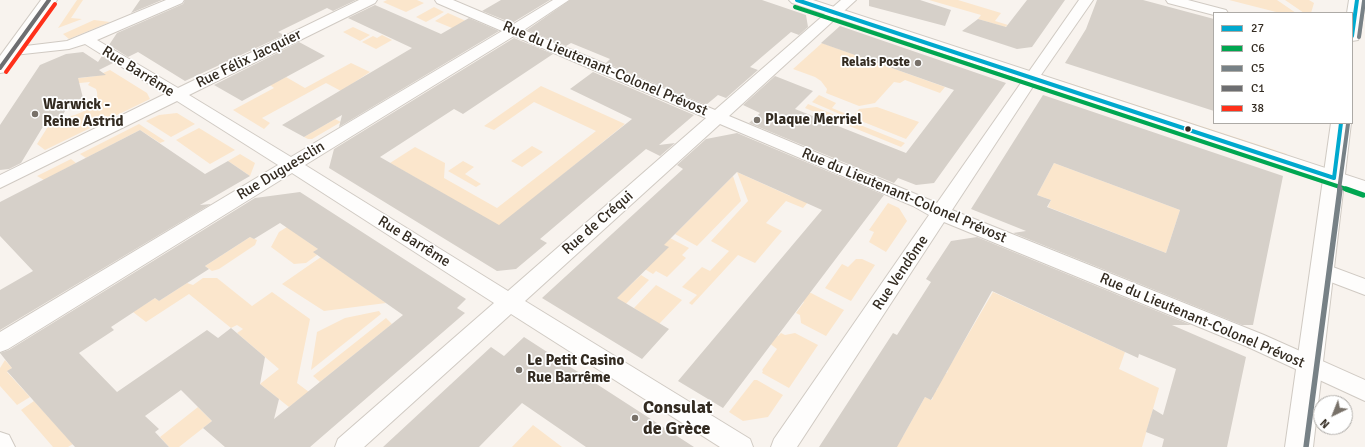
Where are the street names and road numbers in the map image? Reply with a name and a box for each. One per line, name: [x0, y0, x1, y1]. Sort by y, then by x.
street label: Rue du Lieutenant-Colonel Prévost: [500, 18, 710, 120]
street label: Rue Félix Jacquier: [193, 26, 305, 92]
street label: Rue Barrême: [98, 43, 178, 101]
street label: Rue Duguesclin: [234, 138, 328, 204]
street label: Rue du Lieutenant-Colonel Prévost: [799, 145, 1009, 247]
street label: Rue de Créqui: [559, 187, 637, 259]
street label: Rue Barrême: [374, 213, 454, 271]
street label: Rue Vendôme: [869, 232, 933, 314]
street label: Rue du Lieutenant-Colonel Prévost: [1097, 270, 1307, 372]

